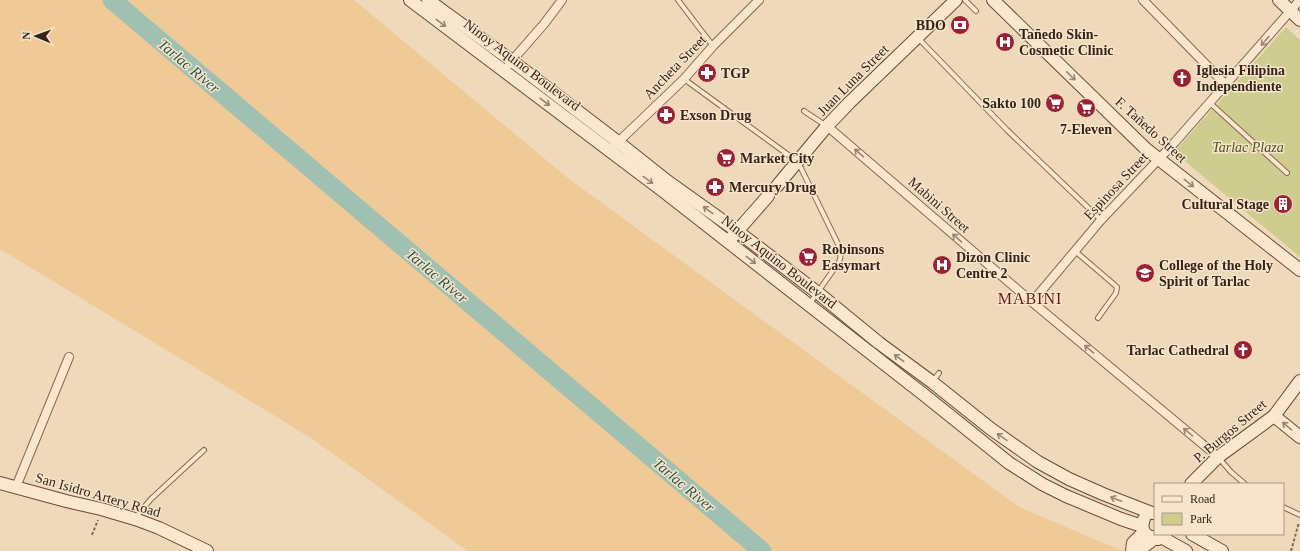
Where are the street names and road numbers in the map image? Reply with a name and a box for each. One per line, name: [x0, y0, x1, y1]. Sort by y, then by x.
street label: Ninoy Aquino Boulevard: [461, 16, 583, 114]
street label: Ancheta Street: [641, 32, 709, 102]
street label: Juan Luna Street: [814, 41, 892, 119]
street label: F. Tañedo Street: [1112, 94, 1190, 166]
street label: Espinosa Street: [1081, 149, 1151, 223]
street label: Mabini Street: [905, 174, 973, 236]
street label: Ninoy Aquino Boulevard: [719, 213, 839, 311]
street label: P. Burgos Street: [1191, 396, 1269, 466]
street label: San Isidro Artery Road: [34, 470, 162, 520]

